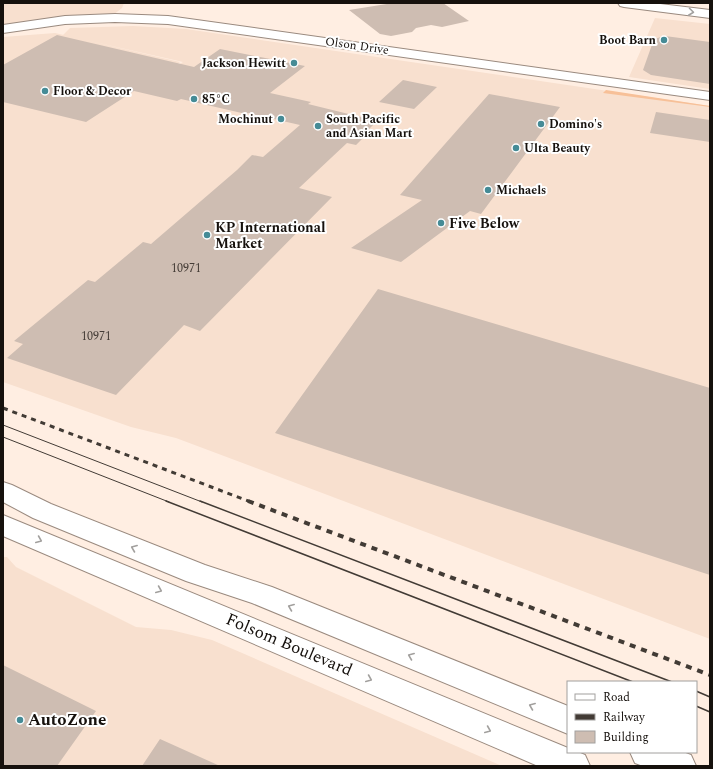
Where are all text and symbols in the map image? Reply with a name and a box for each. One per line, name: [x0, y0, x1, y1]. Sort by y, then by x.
one-way arrow: [688, 7, 694, 16]
place label: Boot Barn: [599, 31, 657, 50]
street label: Olson Drive: [324, 32, 390, 60]
marker: Boot Barn: [659, 35, 669, 45]
place label: Jackson Hewitt: [202, 54, 286, 73]
marker: Jackson Hewitt: [289, 58, 299, 68]
place label: Floor & Decor: [53, 82, 132, 101]
marker: Floor & Decor: [40, 86, 50, 96]
place label: 85°C: [202, 90, 230, 109]
marker: 85°C: [189, 94, 199, 104]
place label: Mochinut: [218, 110, 273, 129]
place label: South Pacific and Asian Mart: [326, 110, 413, 143]
marker: Mochinut: [276, 114, 286, 124]
place label: Domino's: [549, 115, 602, 134]
marker: Domino's: [536, 119, 546, 129]
marker: South Pacific and Asian Mart: [313, 121, 323, 131]
place label: Ulta Beauty: [524, 139, 591, 158]
marker: Ulta Beauty: [511, 143, 521, 153]
place label: Michaels: [496, 181, 546, 200]
marker: Michaels: [483, 185, 493, 195]
place label: Five Below: [449, 213, 520, 234]
place label: KP International Market: [215, 217, 326, 254]
marker: Five Below: [436, 218, 446, 228]
marker: KP International Market: [202, 230, 212, 240]
house number: 10971: [171, 259, 201, 278]
house number: 10971: [81, 327, 111, 346]
one-way arrow: [35, 535, 42, 543]
one-way arrow: [131, 545, 138, 553]
one-way arrow: [154, 585, 162, 593]
one-way arrow: [288, 604, 295, 612]
street label: Folsom Boulevard: [222, 607, 356, 683]
one-way arrow: [408, 653, 415, 661]
one-way arrow: [365, 675, 372, 683]
legend: [567, 681, 697, 753]
text: Road: [603, 688, 630, 707]
one-way arrow: [528, 702, 535, 710]
place label: AutoZone: [28, 707, 107, 733]
text: Railway: [603, 708, 646, 727]
marker: AutoZone: [15, 715, 25, 725]
one-way arrow: [484, 725, 492, 733]
text: Building: [603, 728, 649, 747]

